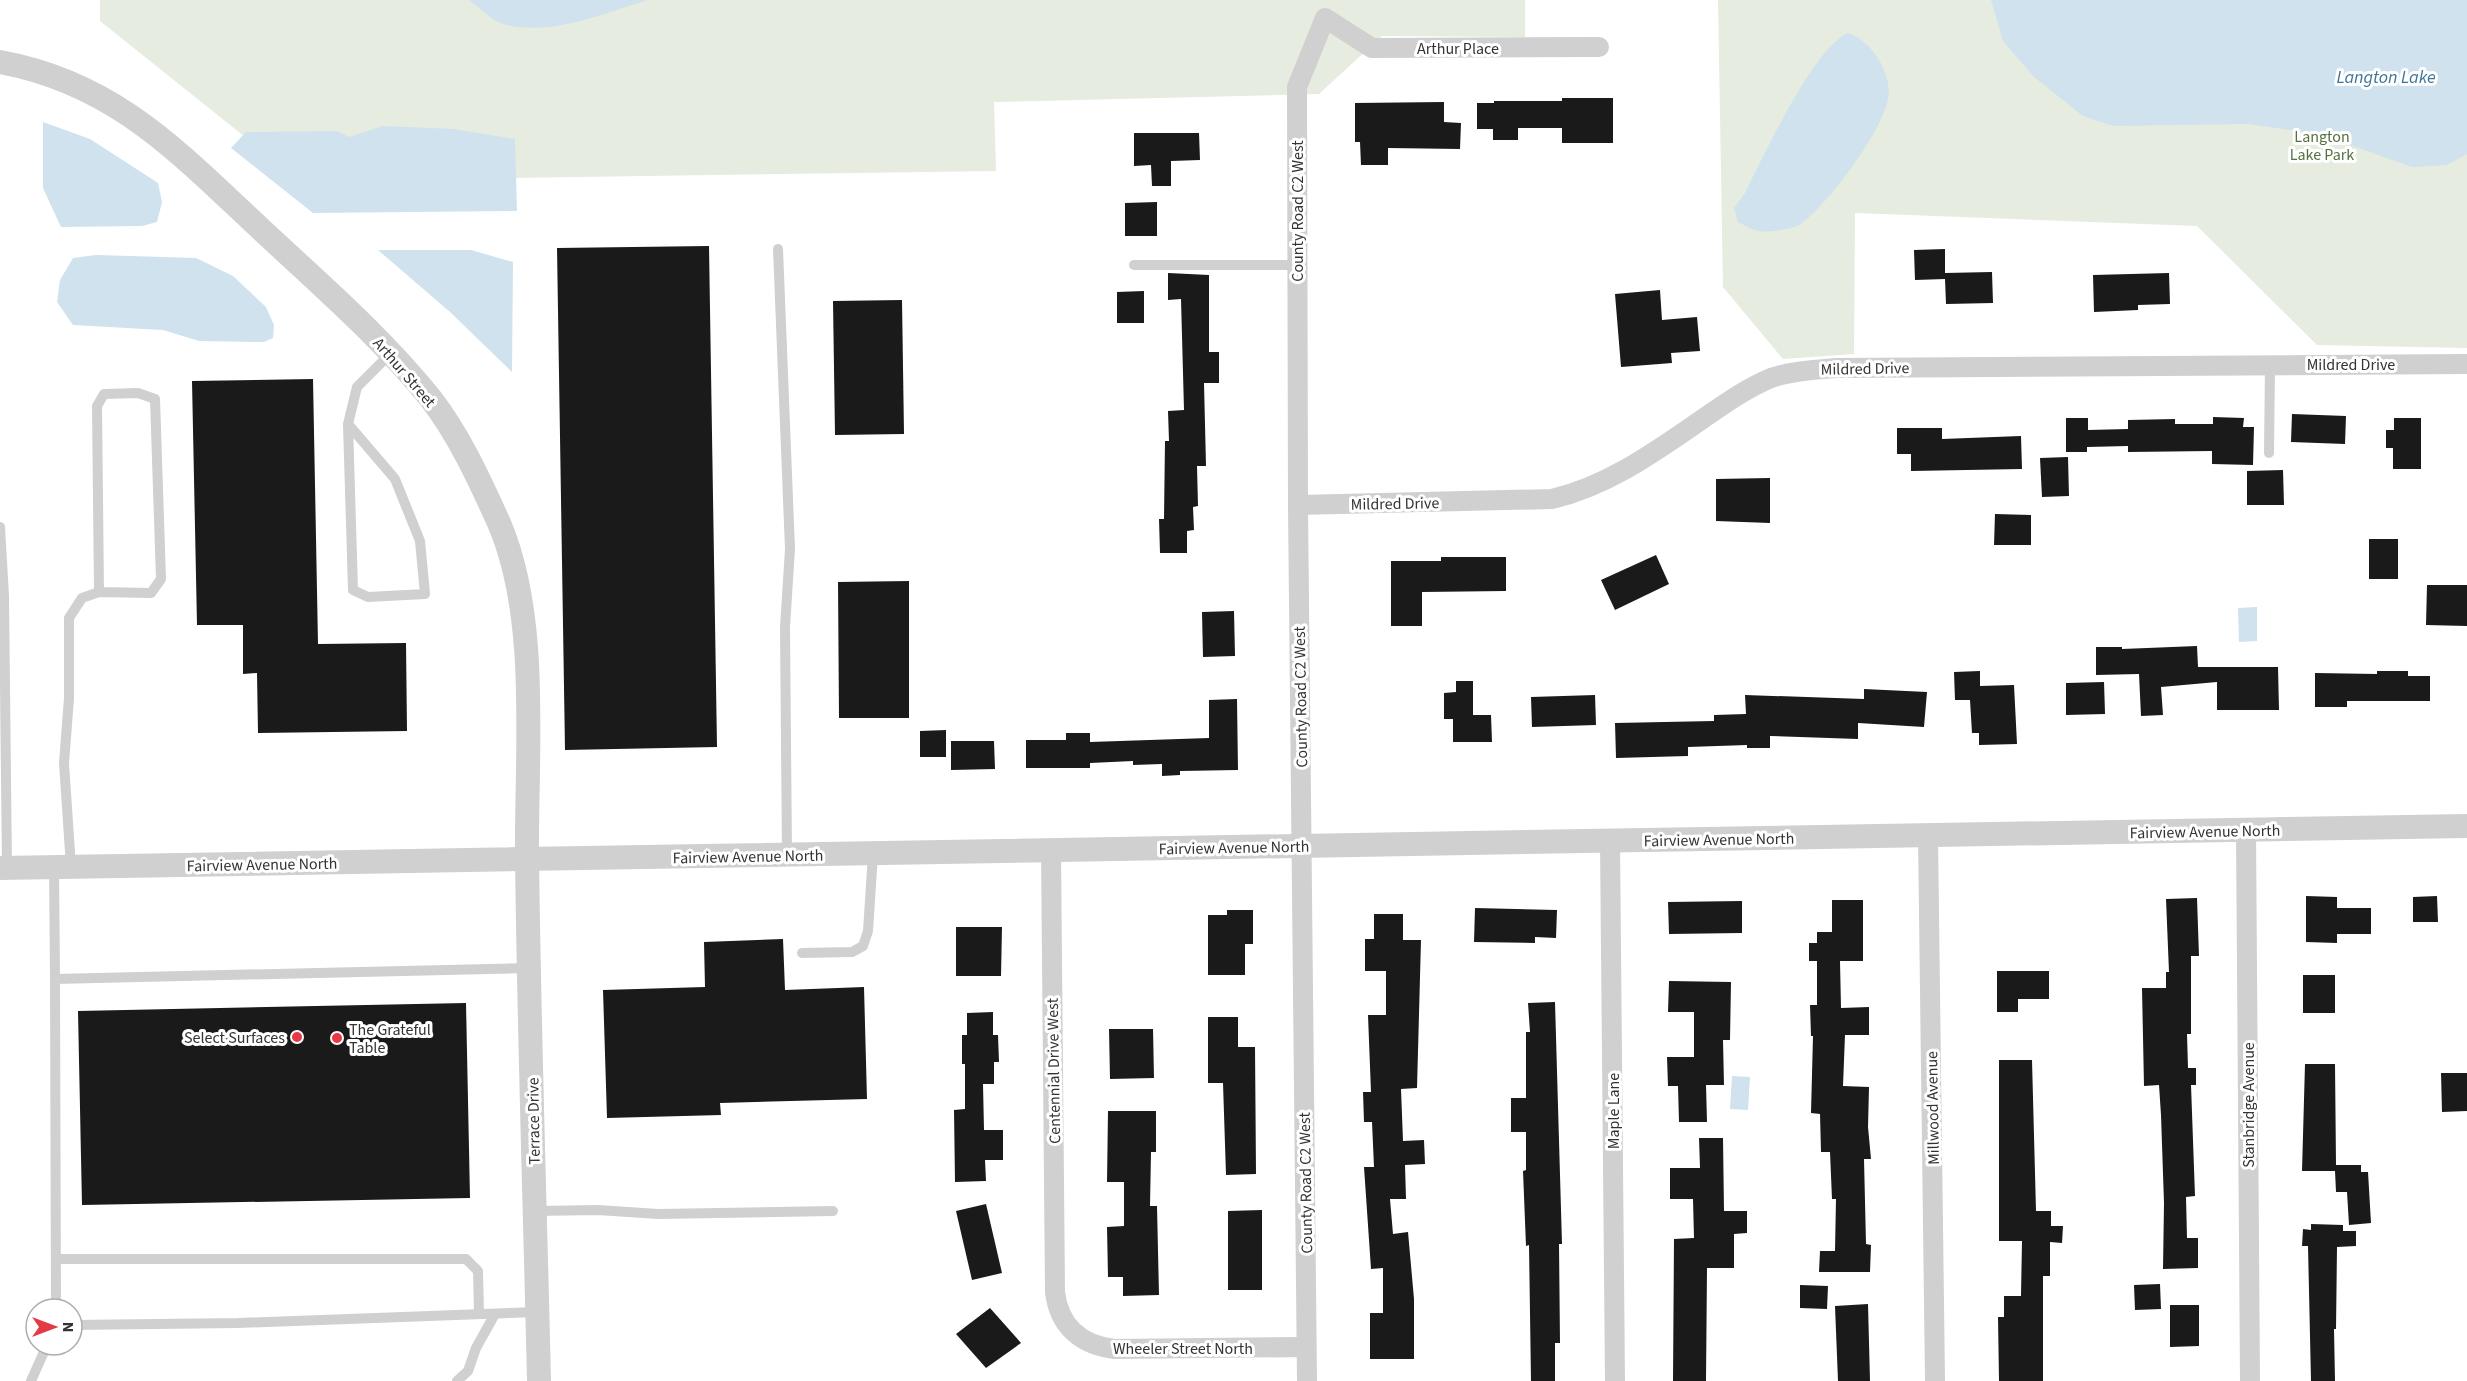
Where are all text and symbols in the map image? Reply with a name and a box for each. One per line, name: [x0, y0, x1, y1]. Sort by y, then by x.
street label: Arthur Place: [1417, 38, 1499, 60]
water label: Langton Lake: [2336, 65, 2436, 90]
park label: Langton Lake Park: [2290, 126, 2354, 166]
street label: County Road C2 West: [1287, 140, 1309, 282]
street label: Arthur Street: [368, 333, 441, 413]
street label: Mildred Drive: [2307, 354, 2395, 376]
street label: Mildred Drive: [1821, 357, 1910, 381]
street label: Mildred Drive: [1351, 492, 1440, 516]
street label: County Road C2 West: [1289, 625, 1313, 768]
street label: Fairview Avenue North: [2130, 820, 2281, 844]
street label: Fairview Avenue North: [1644, 828, 1795, 852]
street label: Fairview Avenue North: [1159, 836, 1310, 860]
street label: Fairview Avenue North: [673, 845, 824, 869]
street label: Fairview Avenue North: [187, 853, 338, 877]
street label: Centennial Drive West: [1042, 997, 1066, 1144]
place label: The Grateful Table: [349, 1019, 431, 1059]
place label: Select Surfaces: [184, 1027, 285, 1049]
marker: Select Surfaces: [290, 1030, 304, 1044]
marker: The Grateful Table: [330, 1031, 344, 1045]
street label: Stanbridge Avenue: [2238, 1042, 2260, 1168]
street label: Millwood Avenue: [1921, 1051, 1945, 1165]
street label: Maple Lane: [1603, 1073, 1625, 1149]
street label: Terrace Drive: [522, 1077, 546, 1165]
street label: County Road C2 West: [1294, 1111, 1318, 1254]
north arrow: [24, 1297, 84, 1357]
text: N: [57, 1322, 79, 1332]
street label: Wheeler Street North: [1113, 1338, 1253, 1360]

